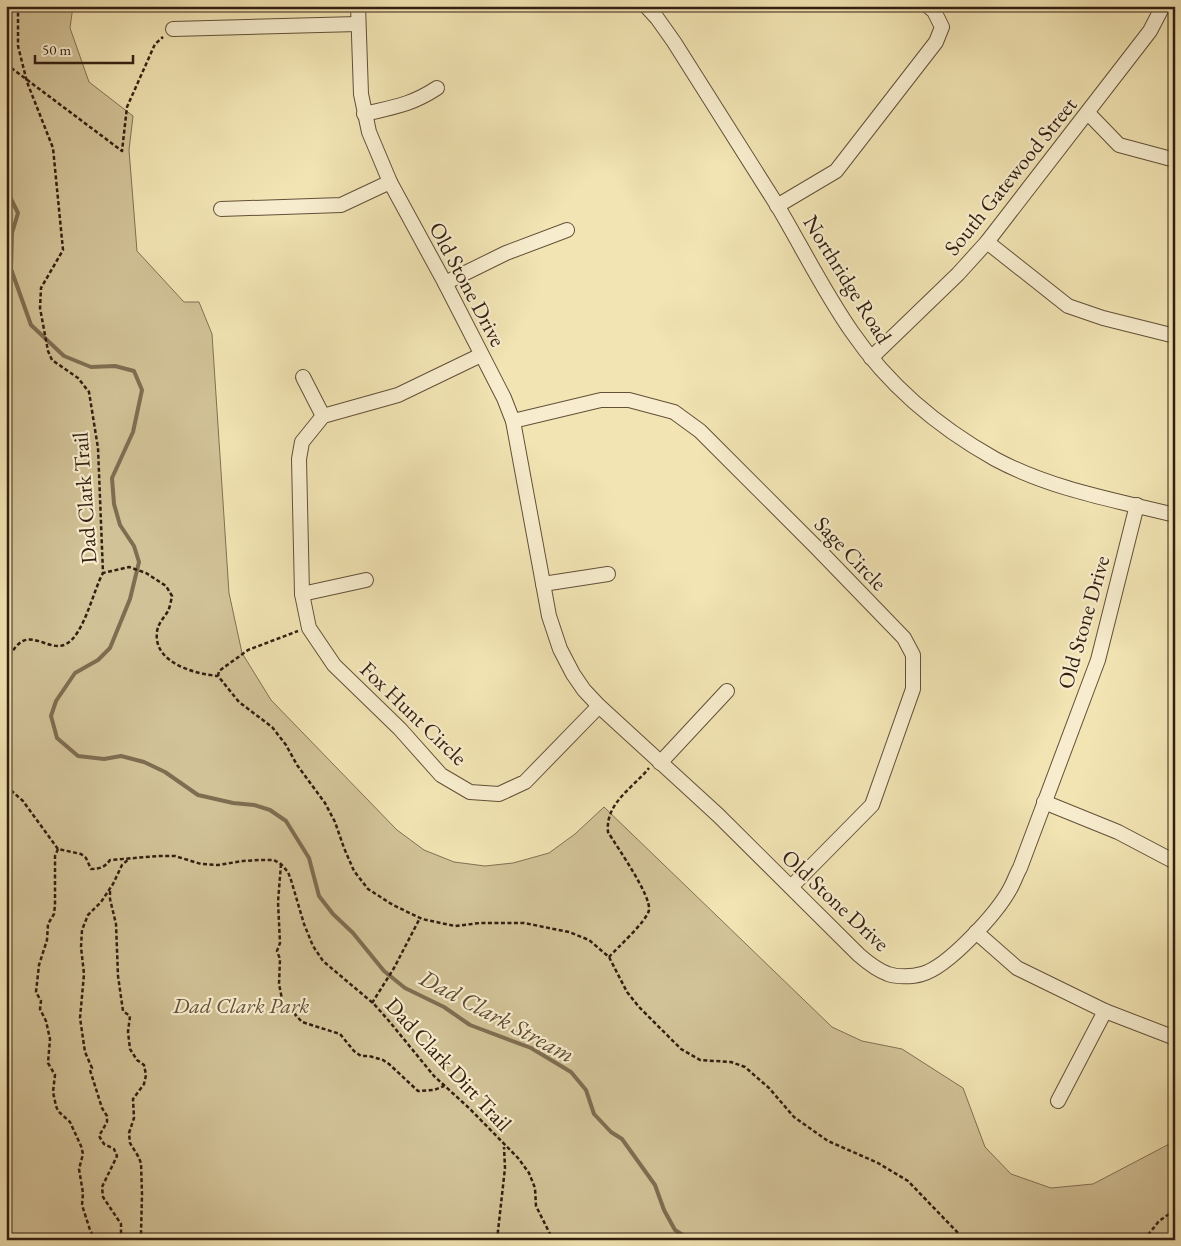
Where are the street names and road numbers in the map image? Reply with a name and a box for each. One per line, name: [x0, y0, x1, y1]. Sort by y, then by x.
street label: South Gatewood Street: [938, 91, 1083, 262]
street label: Northridge Road: [796, 210, 899, 350]
street label: Old Stone Drive: [423, 217, 513, 352]
street label: Dad Clark Trail: [65, 431, 104, 565]
street label: Sage Circle: [808, 510, 894, 597]
street label: Old Stone Drive: [1051, 552, 1116, 692]
street label: Fox Hunt Circle: [354, 655, 474, 772]
street label: Old Stone Drive: [776, 843, 896, 958]
street label: Dad Clark Dirt Trail: [379, 991, 518, 1137]

